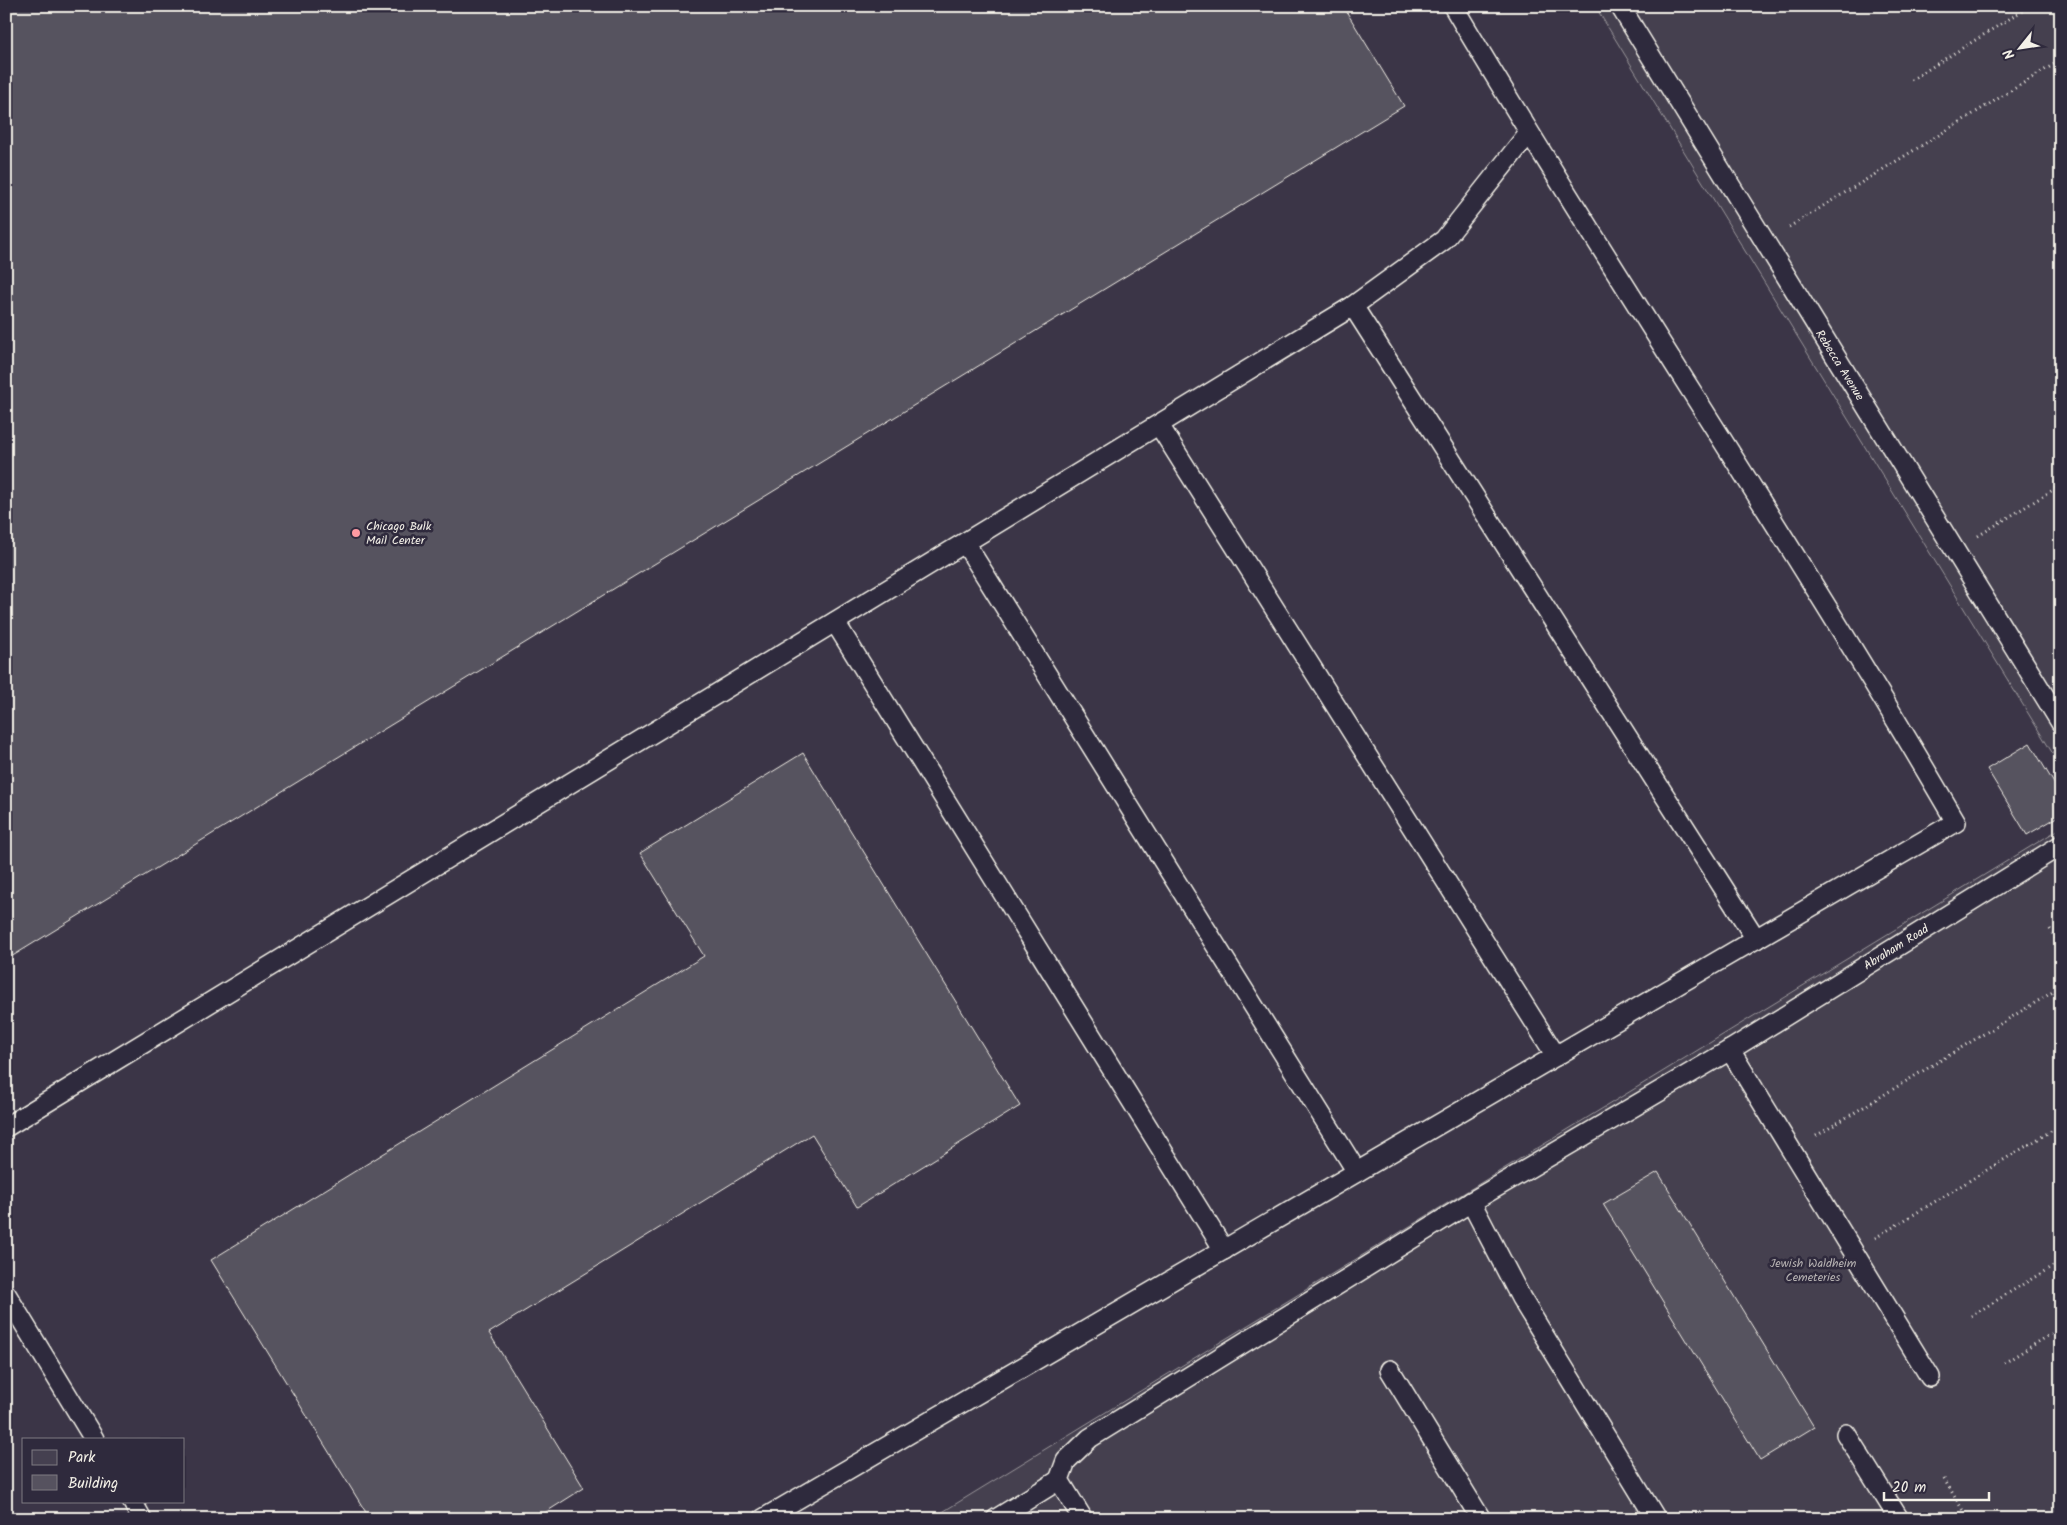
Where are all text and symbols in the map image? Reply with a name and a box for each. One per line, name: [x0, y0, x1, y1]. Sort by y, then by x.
north arrow: [1994, 22, 2044, 72]
text: N: [1998, 45, 2021, 63]
street label: Rebecca Avenue: [1810, 326, 1869, 405]
place label: Chicago Bulk Mail Center: [366, 517, 432, 550]
marker: Chicago Bulk Mail Center: [350, 527, 362, 539]
street label: Abraham Road: [1860, 919, 1933, 975]
park label: Jewish Waldheim Cemeteries: [1770, 1254, 1857, 1287]
legend: [22, 1438, 185, 1502]
text: Park: [68, 1446, 96, 1470]
scale bar: [1884, 1470, 1990, 1502]
text: Building: [68, 1472, 118, 1496]
text: 20 m: [1892, 1476, 1926, 1500]

